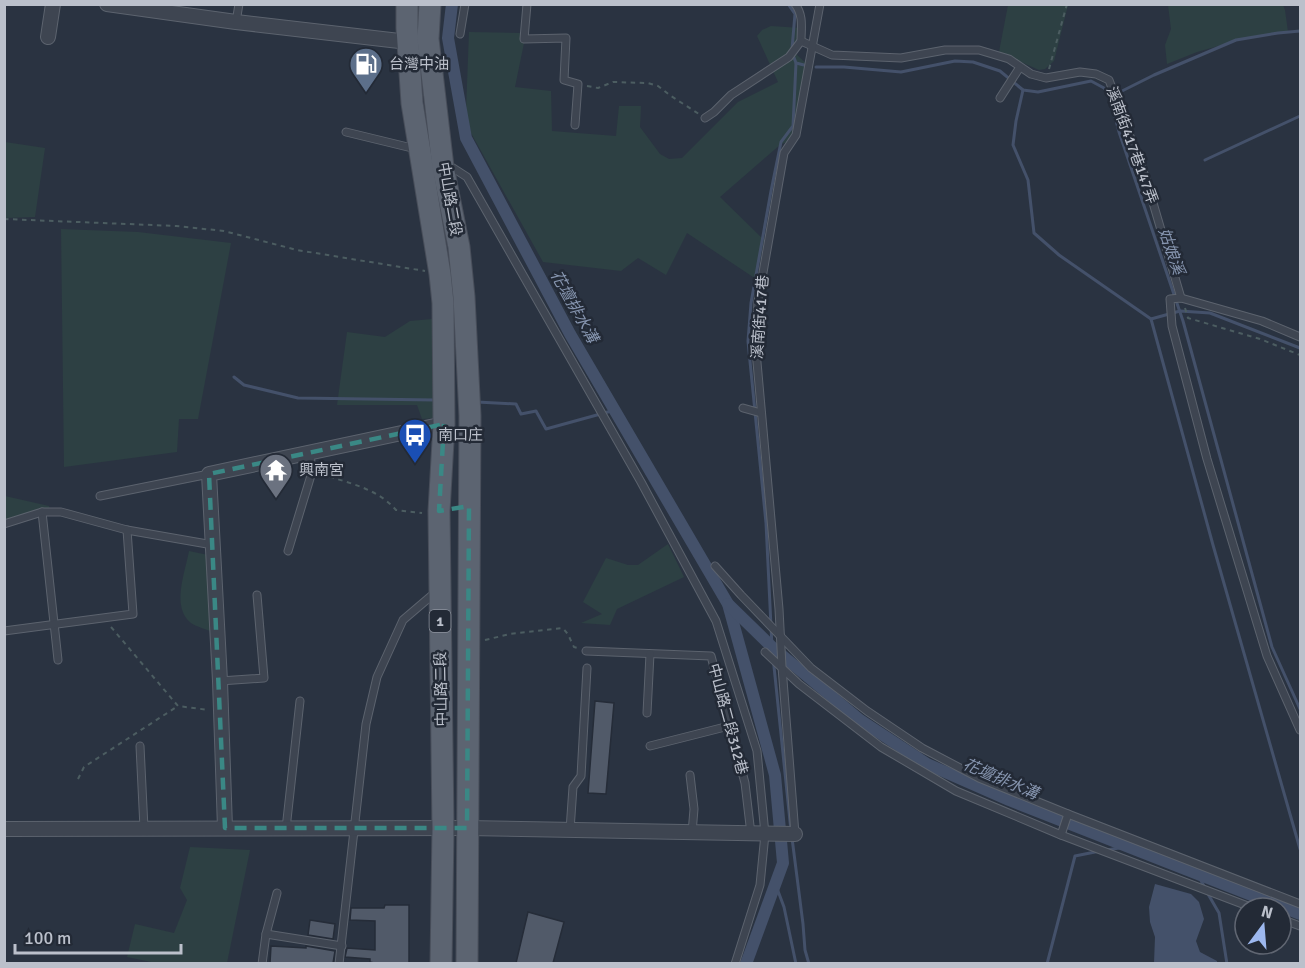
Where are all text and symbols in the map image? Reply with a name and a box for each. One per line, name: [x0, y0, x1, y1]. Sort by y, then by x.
fuel station icon: 台灣中油: [348, 46, 384, 93]
place label: 台灣中油: [389, 55, 449, 73]
street label: 溪南街417巷147弄: [1102, 84, 1162, 206]
street label: 中山路二段: [435, 160, 465, 238]
water label: 姑娘溪: [1154, 225, 1189, 279]
water label: 花壇排水溝: [546, 267, 603, 348]
street label: 溪南街417巷: [748, 274, 772, 360]
bus stop icon: 南口庄: [397, 417, 433, 464]
place label: 南口庄: [438, 426, 483, 444]
temple icon: 興南宮: [258, 452, 294, 499]
place label: 興南宮: [299, 461, 344, 479]
road number: 1: [430, 610, 450, 632]
street label: 中山路二段: [431, 651, 451, 727]
street label: 中山路二段312巷: [705, 661, 751, 777]
water label: 花壇排水溝: [960, 754, 1043, 805]
north arrow: [1233, 896, 1293, 956]
text: N: [1259, 901, 1275, 924]
scale bar: [15, 917, 182, 955]
text: 100 m: [24, 927, 71, 949]

